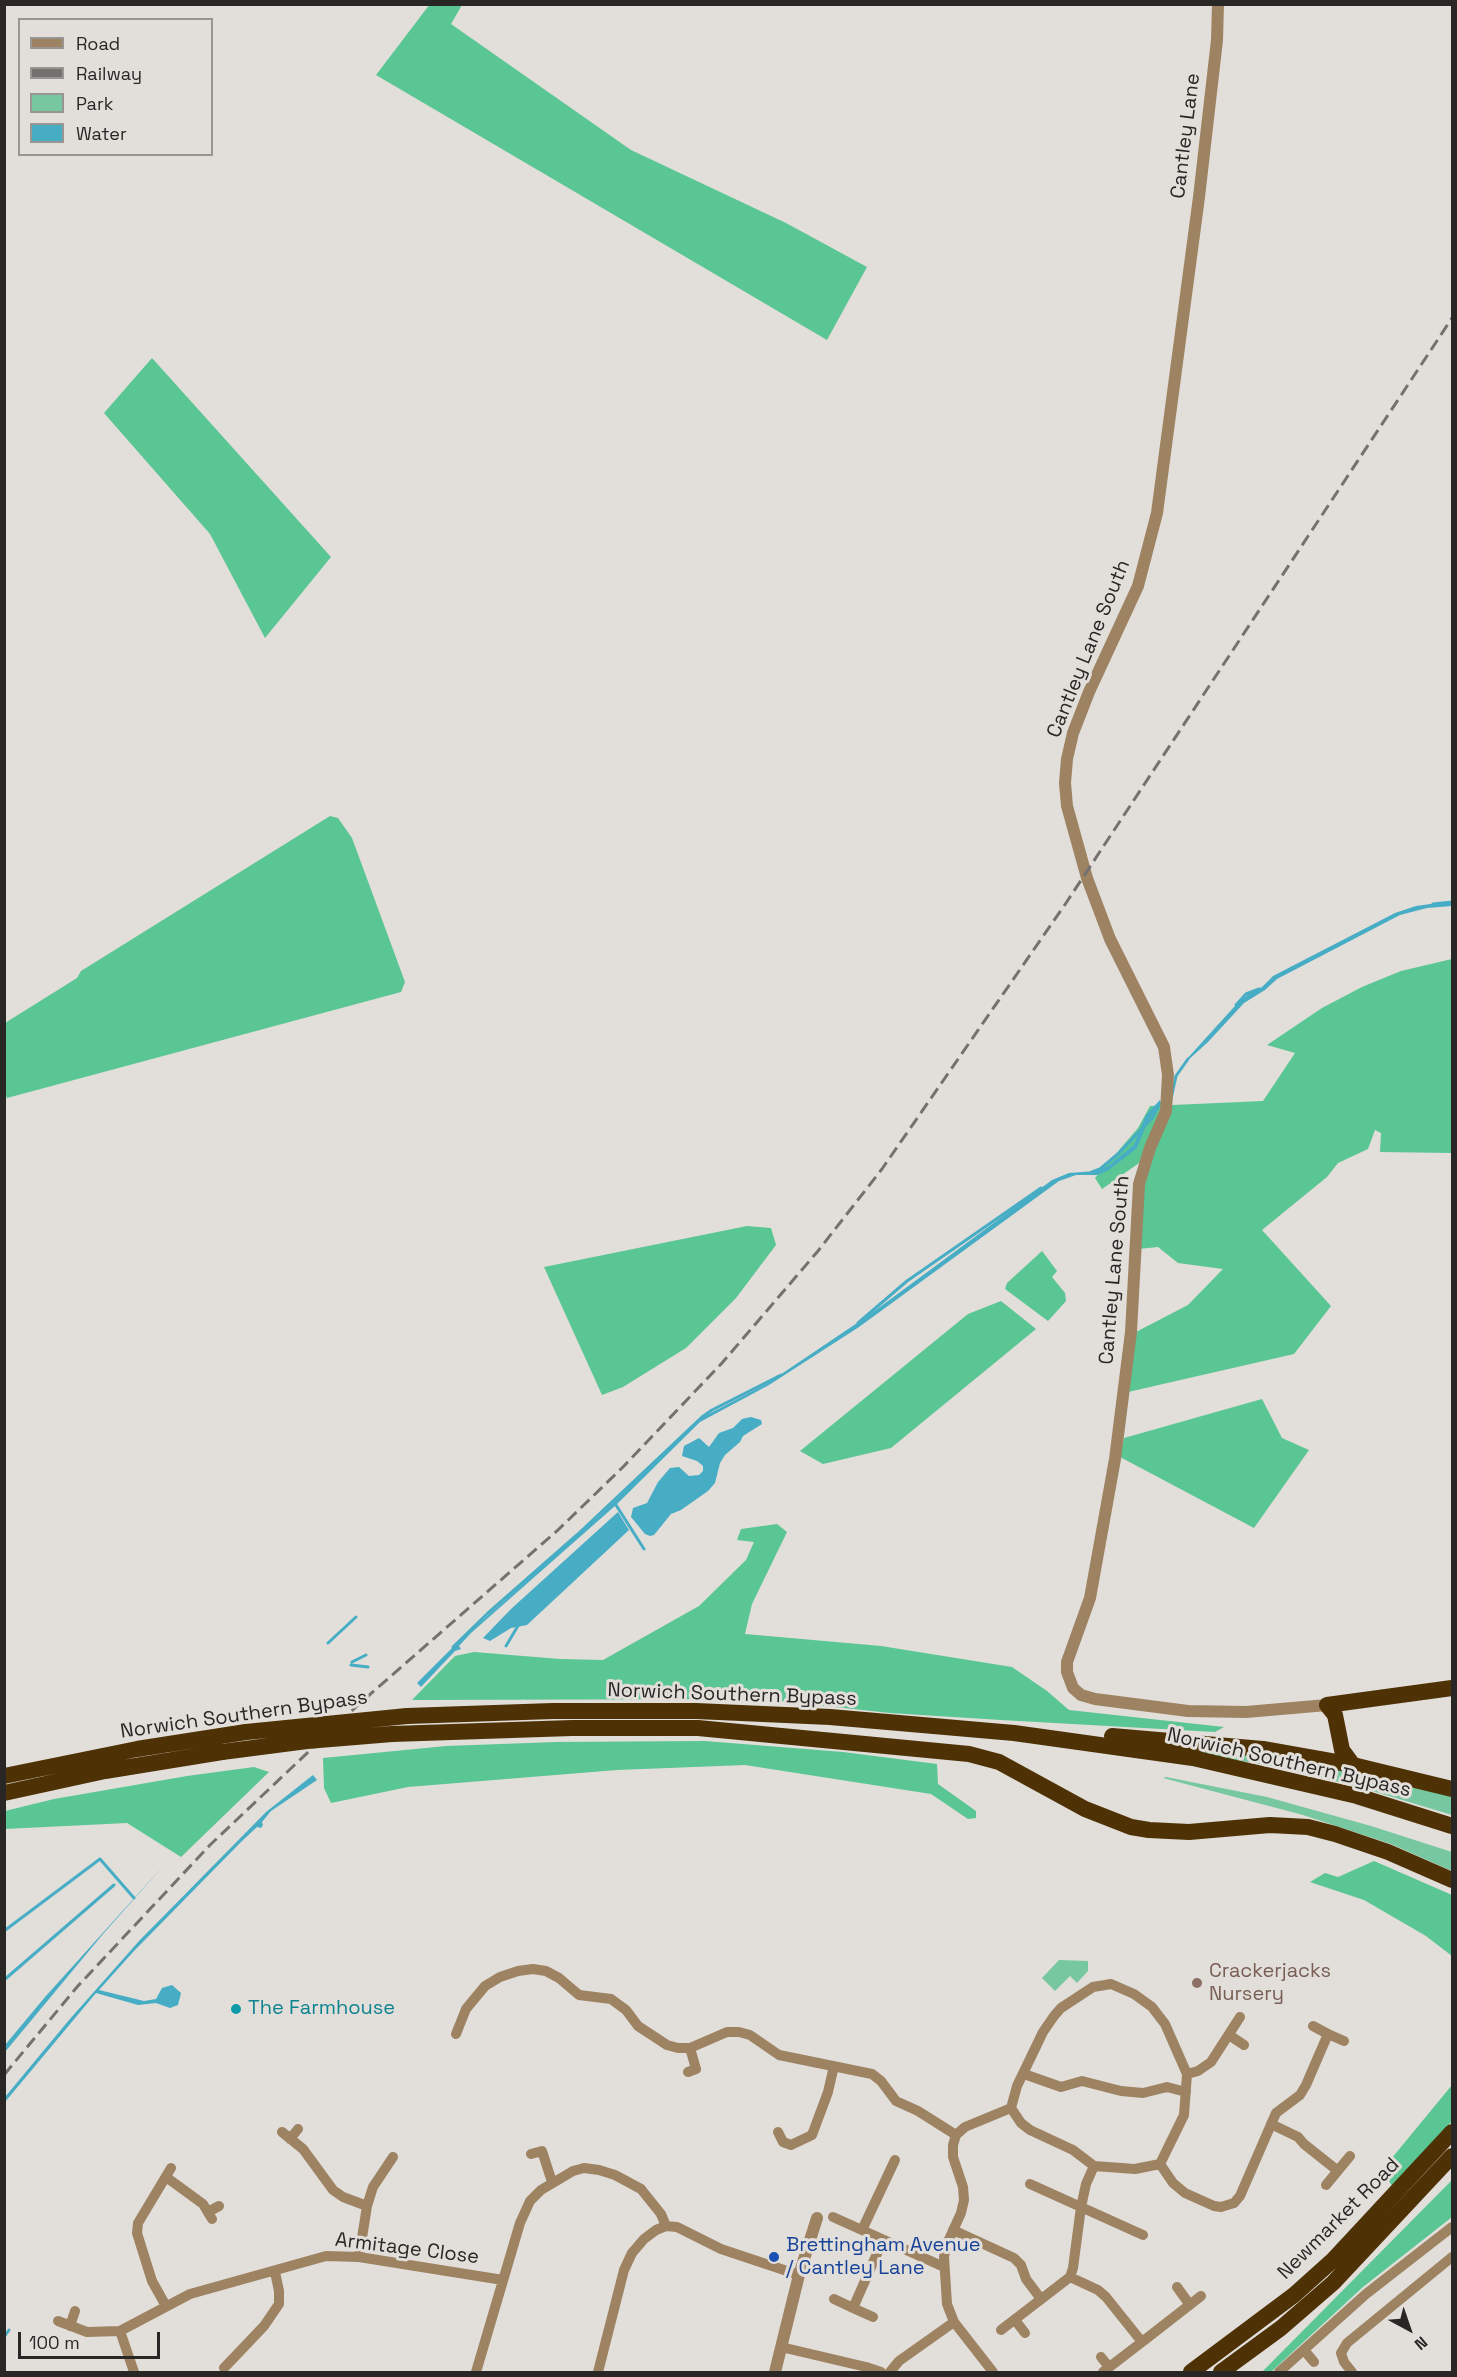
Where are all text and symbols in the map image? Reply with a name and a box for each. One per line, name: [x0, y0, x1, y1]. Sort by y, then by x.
legend: [18, 18, 213, 156]
text: Road: [76, 32, 120, 55]
text: Railway: [76, 62, 142, 85]
street label: Cantley Lane: [1166, 72, 1206, 200]
text: Park: [76, 92, 113, 115]
text: Water: [76, 122, 127, 145]
street label: Cantley Lane South: [1042, 557, 1136, 741]
street label: Cantley Lane South: [1095, 1175, 1135, 1365]
street label: Norwich Southern Bypass: [607, 1679, 857, 1711]
street label: Norwich Southern Bypass: [119, 1686, 369, 1744]
street label: Norwich Southern Bypass: [1165, 1723, 1413, 1803]
place label: Crackerjacks Nursery: [1209, 1960, 1331, 2007]
marker: Crackerjacks Nursery: [1190, 1976, 1204, 1990]
place label: The Farmhouse: [248, 1997, 395, 2021]
marker: The Farmhouse: [229, 2002, 243, 2016]
street label: Newmarket Road: [1273, 2153, 1405, 2285]
street label: Armitage Close: [334, 2228, 480, 2270]
place label: Brettingham Avenue / Cantley Lane: [786, 2234, 981, 2281]
marker: Brettingham Avenue / Cantley Lane: [767, 2250, 781, 2264]
north arrow: [1379, 2299, 1439, 2359]
scale bar: [21, 2320, 164, 2358]
text: 100 m: [29, 2331, 80, 2354]
text: N: [1410, 2332, 1432, 2355]

